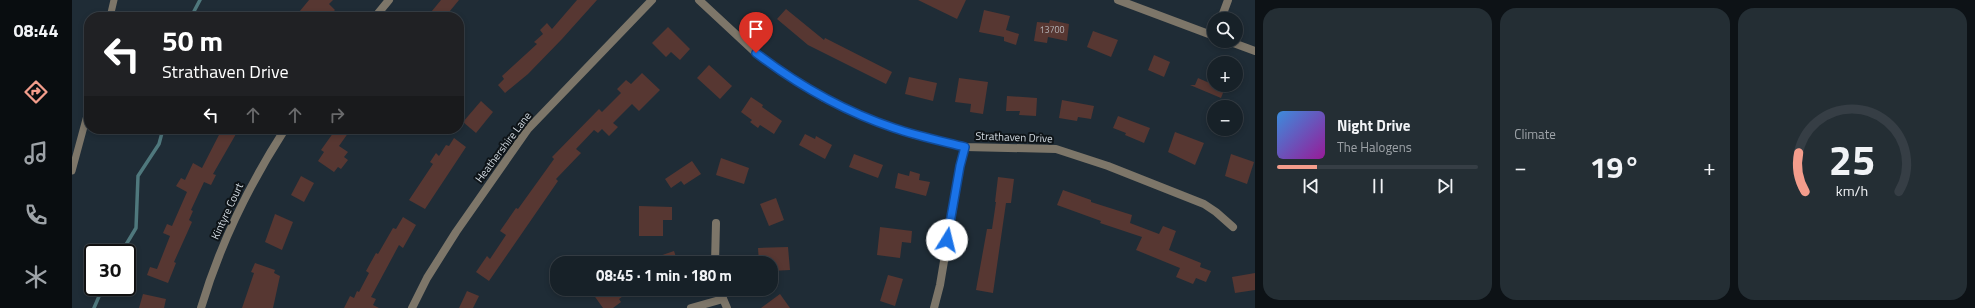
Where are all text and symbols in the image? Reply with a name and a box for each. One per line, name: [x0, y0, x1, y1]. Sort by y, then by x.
pin: [739, 12, 773, 53]
map controls: [1207, 12, 1243, 136]
button: search: [1207, 12, 1243, 48]
text: 08:44: [14, 17, 58, 44]
icon: arrive: [745, 18, 767, 40]
text: 50 m: [162, 19, 223, 62]
house number: 13700: [1039, 23, 1065, 36]
icon: left: [96, 28, 148, 80]
button: +: [1207, 56, 1243, 92]
text: Strathaven Drive: [162, 58, 289, 85]
icon: directions: [22, 78, 50, 106]
button: −: [1207, 100, 1243, 136]
icon: left: [200, 104, 222, 126]
icon: ahead: [242, 104, 264, 126]
icon: ahead: [284, 104, 306, 126]
icon: right: [326, 104, 348, 126]
street label: Heathershire Lane: [471, 108, 535, 186]
text: Night Drive: [1337, 114, 1410, 137]
text: Climate: [1514, 124, 1556, 144]
street label: Strathaven Drive: [975, 128, 1053, 146]
text: 25: [1829, 128, 1876, 191]
text: The Halogens: [1337, 137, 1412, 157]
icon: music: [22, 139, 50, 167]
text: 19°: [1590, 144, 1640, 190]
text: −: [1514, 150, 1527, 184]
text: +: [1703, 150, 1716, 184]
icon: previous: [1300, 175, 1322, 197]
icon: pause: [1367, 175, 1389, 197]
icon: next: [1434, 175, 1456, 197]
street label: Kintyre Court: [207, 180, 247, 242]
text: km/h: [1836, 180, 1868, 202]
icon: phone: [22, 201, 50, 229]
position arrow: [926, 219, 968, 261]
speed limit sign: 30: [84, 244, 136, 296]
icon: climate: [22, 263, 50, 291]
text: 08:45 · 1 min · 180 m: [596, 264, 732, 287]

